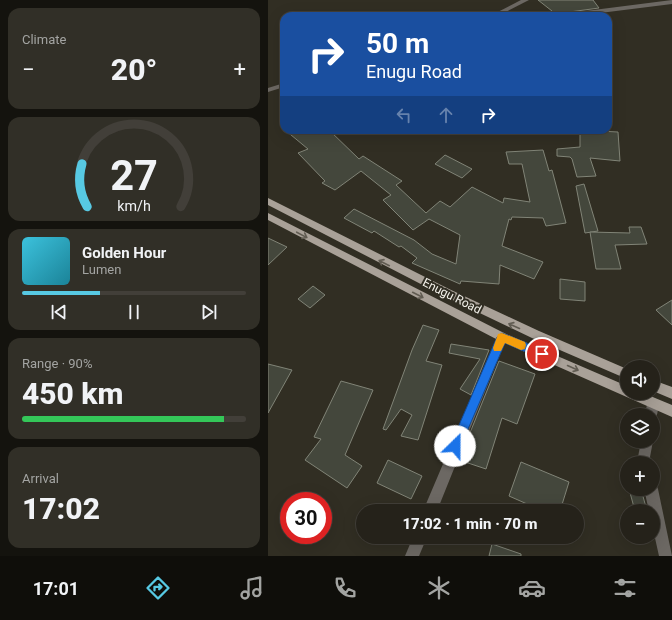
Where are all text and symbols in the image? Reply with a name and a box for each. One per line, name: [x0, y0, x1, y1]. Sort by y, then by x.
text: 50 m: [366, 27, 429, 60]
icon: right: [300, 28, 352, 80]
text: Climate: [22, 32, 66, 47]
text: 20°: [111, 52, 157, 87]
text: −: [22, 57, 35, 82]
text: +: [234, 57, 246, 82]
text: Enugu Road: [366, 61, 462, 82]
icon: left: [393, 104, 415, 126]
icon: ahead: [435, 104, 457, 126]
icon: right: [477, 104, 499, 126]
text: 27: [110, 151, 158, 200]
text: km/h: [117, 198, 151, 214]
one-way arrow: [296, 232, 308, 239]
text: Golden Hour: [82, 244, 166, 262]
one-way arrow: [379, 259, 391, 266]
text: Lumen: [82, 262, 121, 277]
street label: Enugu Road: [420, 275, 484, 317]
one-way arrow: [411, 292, 423, 299]
icon: previous: [48, 301, 70, 323]
icon: pause: [123, 301, 145, 323]
icon: next: [198, 301, 220, 323]
one-way arrow: [508, 321, 520, 329]
pin: [525, 337, 559, 371]
icon: arrive: [531, 343, 553, 365]
text: Range · 90%: [22, 356, 92, 371]
map controls: [620, 360, 660, 544]
button: sound: [620, 360, 660, 400]
one-way arrow: [567, 365, 579, 372]
text: 450 km: [22, 376, 124, 411]
button: layers: [620, 408, 660, 448]
position arrow: [434, 425, 476, 467]
button: +: [620, 456, 660, 496]
text: Arrival: [22, 471, 59, 486]
text: 17:02: [22, 491, 100, 526]
speed limit sign: 30: [280, 492, 332, 544]
button: −: [620, 504, 660, 544]
text: 17:02 · 1 min · 70 m: [402, 515, 538, 533]
icon: directions: [144, 574, 172, 602]
icon: music: [238, 574, 266, 602]
icon: phone: [331, 574, 359, 602]
icon: climate: [425, 574, 453, 602]
icon: car: [518, 574, 546, 602]
icon: filters: [611, 574, 639, 602]
text: 17:01: [33, 578, 79, 599]

